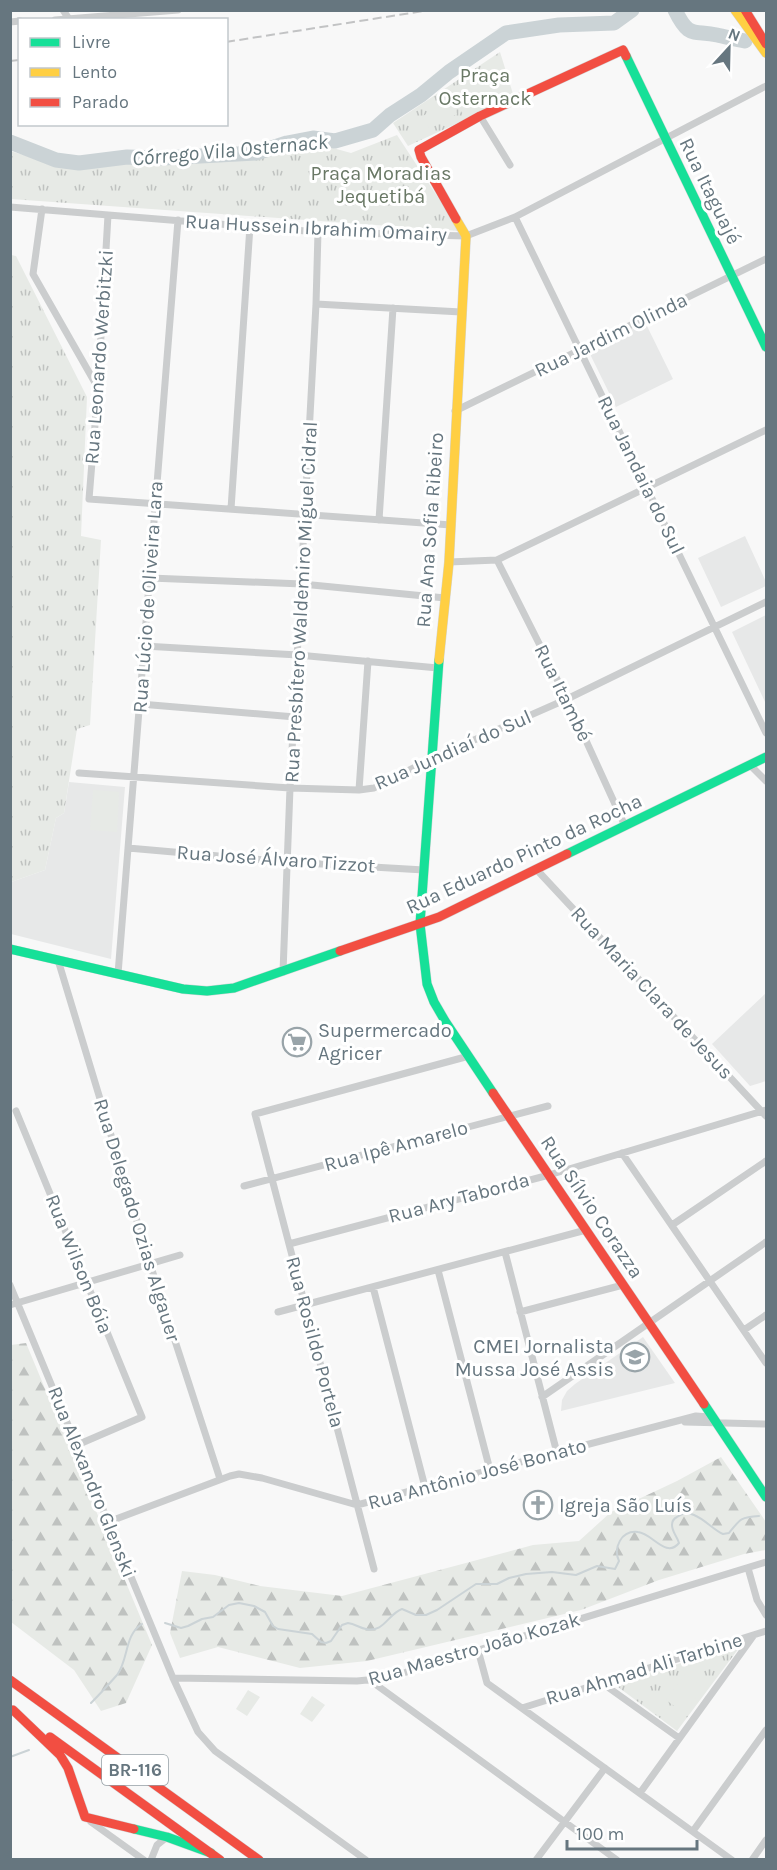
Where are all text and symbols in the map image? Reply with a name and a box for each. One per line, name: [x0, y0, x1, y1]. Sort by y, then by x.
legend: [18, 18, 228, 126]
north arrow: [699, 18, 759, 78]
text: N: [726, 24, 743, 46]
text: Livre: [72, 31, 111, 53]
text: Lento: [72, 61, 117, 83]
park label: Praça Osternack: [438, 64, 532, 110]
text: Parado: [72, 91, 129, 113]
water label: Córrego Vila Osternack: [131, 129, 329, 171]
street label: Rua Itaguajé: [674, 134, 746, 248]
park label: Praça Moradias Jequetibá: [311, 162, 451, 208]
street label: Rua Hussein Ibrahim Omairy: [185, 210, 447, 246]
street label: Rua Leonardo Werbitzki: [80, 249, 118, 465]
street label: Rua Jardim Olinda: [531, 288, 691, 382]
street label: Rua Jandaia do Sul: [593, 392, 689, 558]
street label: Rua Presbítero Waldemiro Miguel Cidral: [280, 421, 322, 783]
street label: Rua Ana Sofia Ribeiro: [412, 432, 448, 628]
street label: Rua Lúcio de Oliveira Lara: [128, 480, 168, 714]
street label: Rua Itambé: [530, 641, 596, 745]
street label: Rua Jundiaí do Sul: [371, 705, 535, 795]
street label: Rua Eduardo Pinto da Rocha: [402, 789, 646, 919]
street label: Rua José Álvaro Tizzot: [176, 840, 377, 877]
street label: Rua Maria Clara de Jesus: [566, 902, 738, 1084]
place label: Supermercado Agricer: [318, 1019, 452, 1065]
supermarket icon: Supermercado Agricer: [281, 1026, 313, 1058]
street label: Rua Delegado Ozias Algauer: [89, 1096, 185, 1345]
street label: Rua Ipê Amarelo: [322, 1116, 470, 1176]
street label: Rua Sílvio Corazza: [536, 1131, 648, 1283]
street label: Rua Ary Taborda: [386, 1168, 532, 1228]
street label: Rua Wilson Bóia: [41, 1191, 117, 1337]
street label: Rua Rosildo Portela: [281, 1254, 349, 1430]
place label: CMEI Jornalista Mussa José Assis: [455, 1335, 614, 1381]
school or university icon: CMEI Jornalista Mussa José Assis: [619, 1341, 651, 1373]
street label: Rua Alexandro Glenski: [43, 1383, 141, 1581]
street label: Rua Antônio José Bonato: [365, 1434, 589, 1514]
church icon: Igreja São Luís: [522, 1489, 554, 1521]
place label: Igreja São Luís: [559, 1494, 692, 1517]
street label: Rua Maestro João Kozak: [365, 1608, 583, 1690]
street label: Rua Ahmad Ali Tarbine: [543, 1628, 745, 1710]
road number: BR-116: [102, 1755, 168, 1785]
scale bar: [567, 1813, 698, 1851]
text: 100 m: [576, 1823, 624, 1845]

